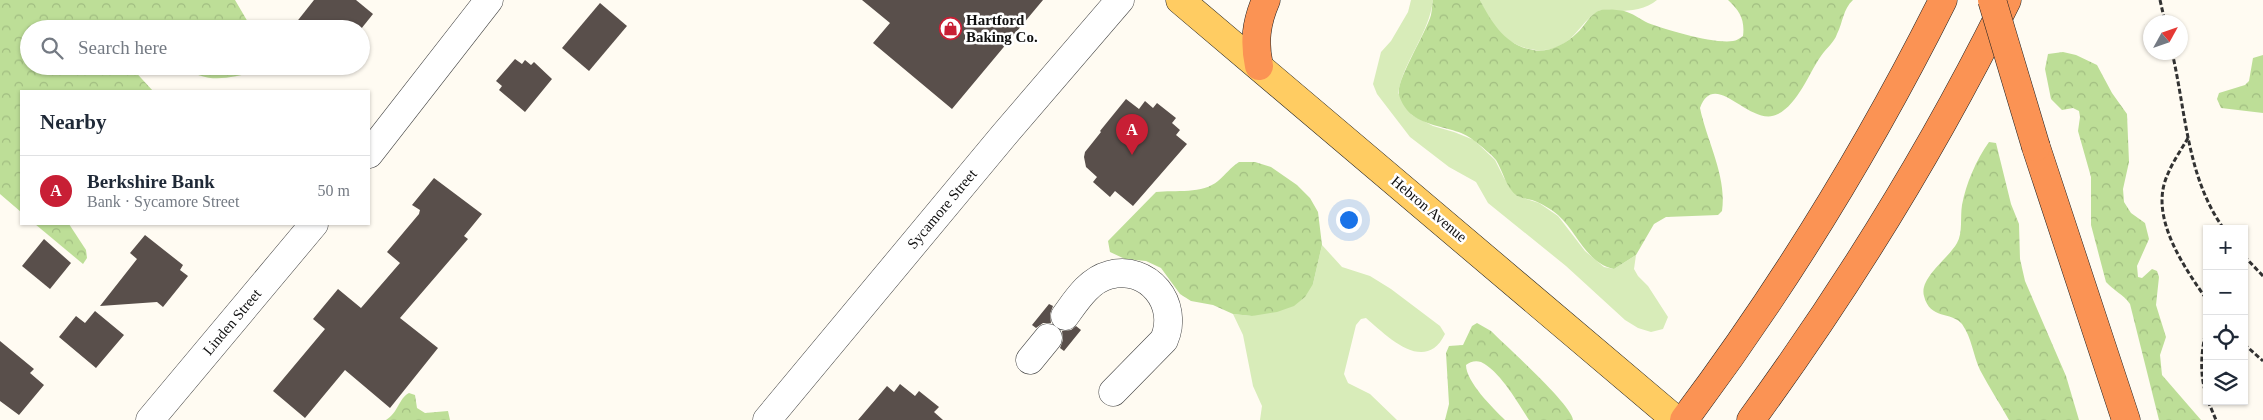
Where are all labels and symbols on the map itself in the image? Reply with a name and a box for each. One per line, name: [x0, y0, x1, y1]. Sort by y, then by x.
place label: Hartford Baking Co.: [966, 12, 1038, 45]
north arrow: [2143, 15, 2188, 60]
shop icon: Hartford Baking Co.: [938, 17, 962, 41]
pin: A: [1116, 114, 1148, 155]
street label: Sycamore Street: [904, 165, 980, 252]
street label: Hebron Avenue: [1388, 173, 1470, 245]
your location: [1336, 207, 1362, 233]
street label: Linden Street: [200, 285, 265, 358]

